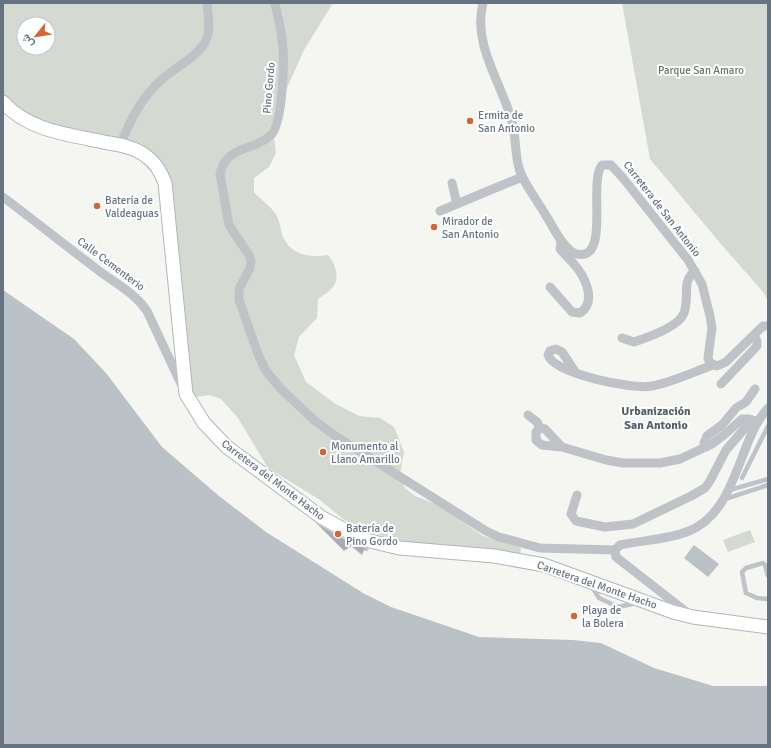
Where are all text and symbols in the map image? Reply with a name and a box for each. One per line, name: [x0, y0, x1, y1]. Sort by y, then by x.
north arrow: [16, 16, 56, 56]
text: ش: [19, 32, 37, 50]
street label: Pino Gordo: [260, 61, 278, 114]
park label: Parque San Amaro: [658, 64, 744, 77]
place label: Ermita de San Antonio: [478, 109, 535, 135]
marker: Ermita de San Antonio: [465, 116, 475, 126]
street label: Carretera de San Antonio: [621, 159, 703, 260]
place label: Batería de Valdeaguas: [105, 194, 159, 220]
marker: Batería de Valdeaguas: [92, 201, 102, 211]
place label: Mirador de San Antonio: [442, 215, 499, 241]
marker: Mirador de San Antonio: [429, 222, 439, 232]
street label: Calle Cementerio: [75, 234, 147, 294]
district label: Urbanización San Antonio: [621, 404, 691, 433]
street label: Carretera del Monte Hacho: [219, 437, 327, 523]
place label: Monumento al Llano Amarillo: [331, 440, 400, 466]
marker: Monumento al Llano Amarillo: [318, 447, 328, 457]
place label: Batería de Pino Gordo: [346, 522, 398, 548]
marker: Batería de Pino Gordo: [333, 529, 343, 539]
street label: Carretera del Monte Hacho: [535, 558, 659, 612]
place label: Playa de la Bolera: [582, 604, 624, 630]
marker: Playa de la Bolera: [569, 611, 579, 621]

